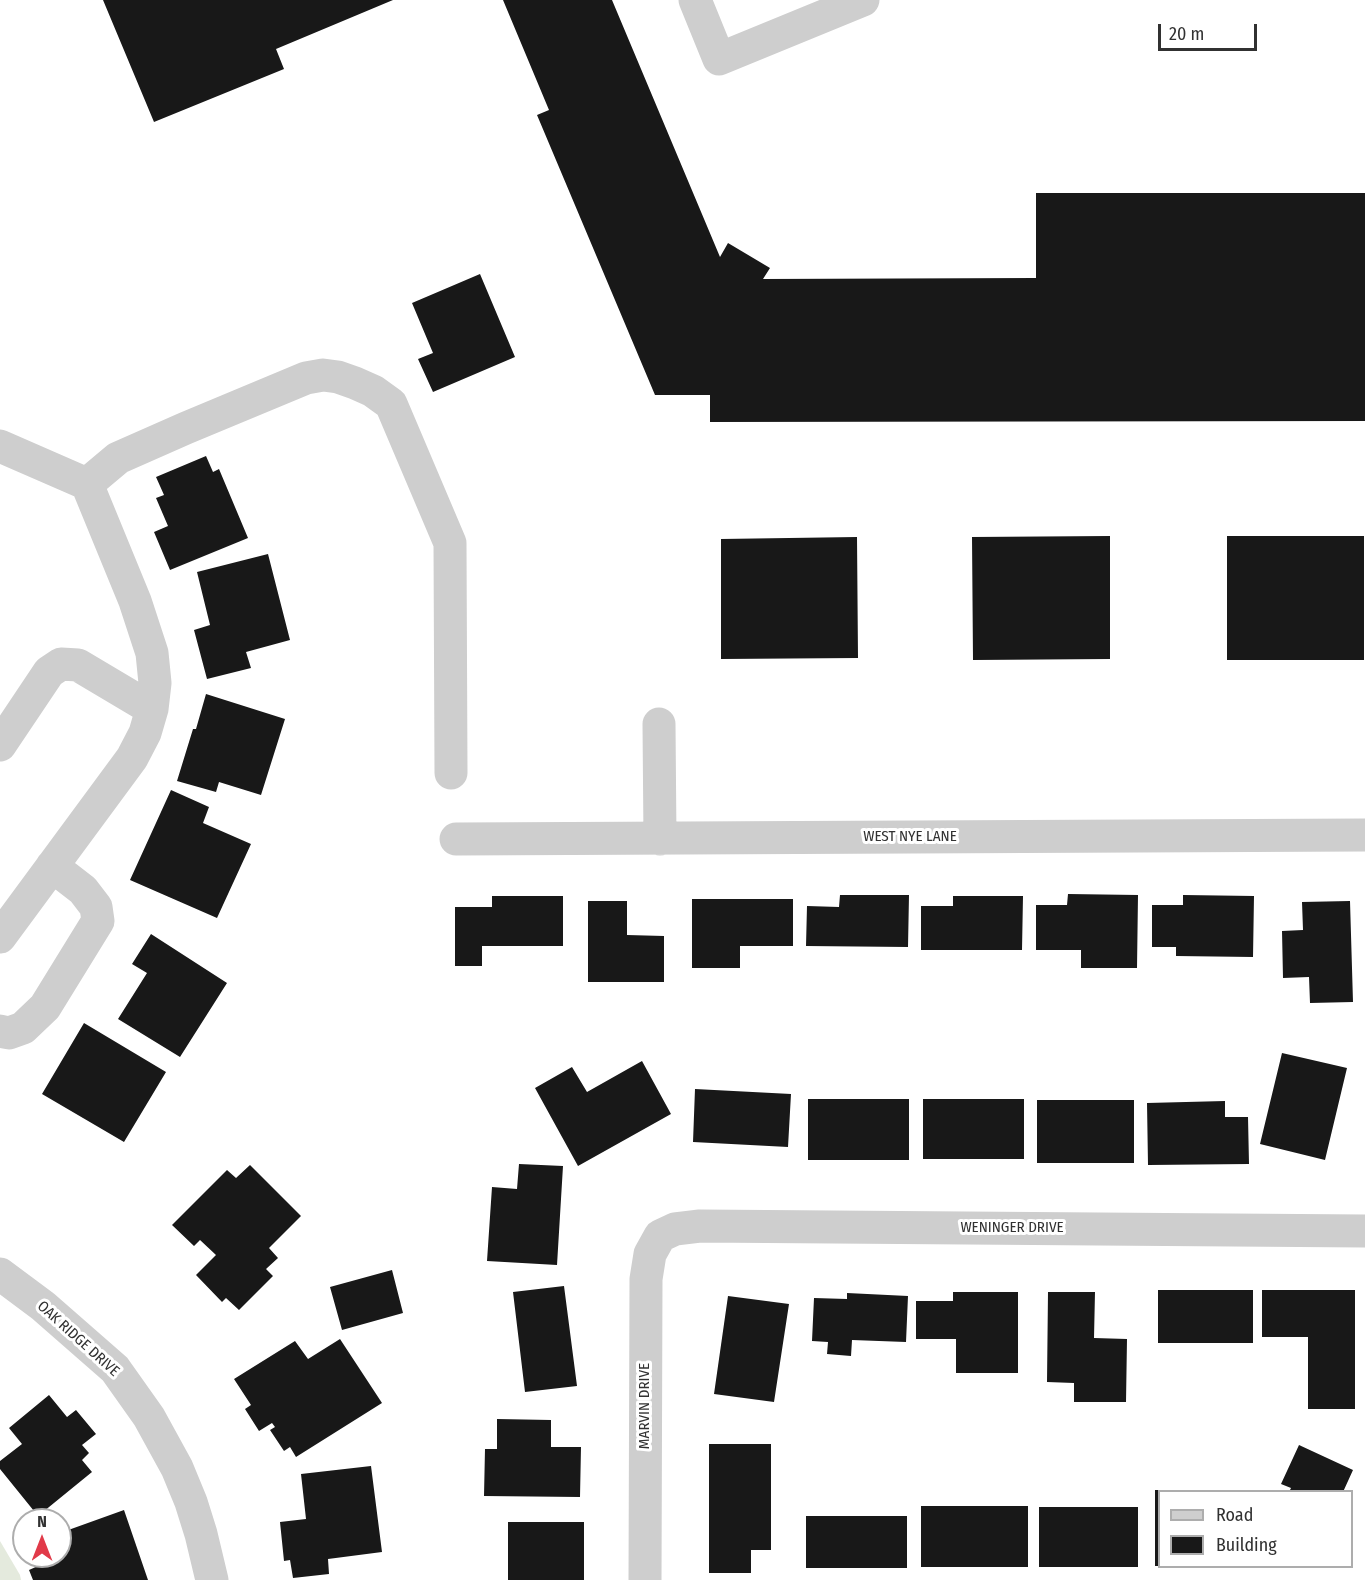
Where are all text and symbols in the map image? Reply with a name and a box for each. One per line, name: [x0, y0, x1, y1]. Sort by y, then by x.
scale bar: [1161, 12, 1260, 50]
text: 20 m: [1169, 23, 1204, 45]
street label: WEST NYE LANE: [863, 828, 957, 846]
street label: WENINGER DRIVE: [960, 1219, 1064, 1237]
street label: OAK RIDGE DRIVE: [33, 1297, 123, 1381]
street label: MARVIN DRIVE: [636, 1363, 654, 1449]
legend: [1158, 1490, 1353, 1568]
text: Road: [1216, 1504, 1253, 1526]
north arrow: [12, 1508, 72, 1568]
text: N: [37, 1512, 47, 1531]
text: Building: [1216, 1534, 1277, 1556]

